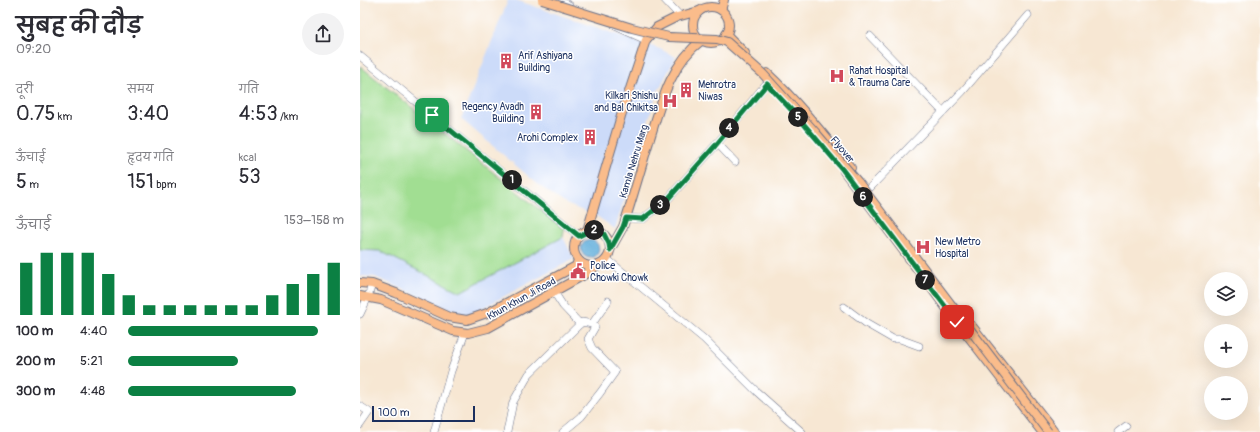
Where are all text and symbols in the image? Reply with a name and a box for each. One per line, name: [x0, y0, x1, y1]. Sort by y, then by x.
text: सुबह की दौड़: [16, 12, 142, 40]
button: share: [302, 13, 344, 55]
text: 09:20: [16, 41, 51, 57]
place label: Arif Ashiyana Building: [518, 50, 573, 74]
building icon: Arif Ashiyana Building: [497, 52, 515, 70]
place label: Rahat Hospital & Trauma Care: [849, 65, 910, 89]
hospital icon: Rahat Hospital & Trauma Care: [828, 67, 846, 85]
place label: Mehrotra Niwas: [698, 79, 736, 103]
building icon: Mehrotra Niwas: [677, 81, 695, 99]
text: दूरी: [16, 83, 33, 96]
text: समय: [127, 83, 154, 96]
text: गति: [239, 83, 259, 96]
place label: Kilkari Shishu and Bal Chikitsa: [594, 90, 658, 114]
hospital icon: Kilkari Shishu and Bal Chikitsa: [661, 92, 679, 110]
pin: [415, 98, 449, 132]
text: 0.75: [16, 101, 55, 126]
text: 3:40: [127, 101, 169, 126]
text: 4:53: [239, 101, 278, 126]
place label: Regency Avadh Building: [462, 101, 524, 125]
building icon: Regency Avadh Building: [527, 103, 545, 121]
icon: arrive: [421, 104, 443, 126]
pin: 5: [788, 107, 808, 127]
text: km: [55, 110, 72, 123]
text: /km: [278, 110, 298, 123]
text: 5: [795, 110, 801, 123]
pin: 4: [719, 118, 739, 138]
text: 4: [726, 121, 732, 134]
street label: Kamla Nehru Marg: [617, 123, 651, 200]
building icon: Arohi Complex: [581, 128, 599, 146]
place label: Arohi Complex: [517, 132, 578, 144]
street label: Flyover: [828, 134, 857, 166]
text: ऊँचाई: [16, 151, 46, 164]
text: हृदय गति: [127, 151, 174, 164]
text: kcal: [239, 151, 257, 164]
text: 53: [239, 164, 261, 189]
text: 5: [16, 169, 27, 194]
text: 151: [127, 169, 154, 194]
pin: 1: [502, 170, 522, 190]
text: 1: [510, 173, 514, 186]
text: m: [27, 178, 39, 191]
text: bpm: [154, 178, 177, 191]
pin: 6: [853, 187, 873, 207]
text: 6: [860, 190, 866, 203]
pin: 3: [650, 195, 670, 215]
text: 3: [657, 198, 663, 211]
text: 153–158 m: [284, 212, 344, 228]
text: ऊँचाई: [16, 217, 51, 233]
pin: 2: [584, 220, 604, 240]
text: 2: [591, 223, 597, 236]
place label: New Metro Hospital: [935, 236, 981, 260]
hospital icon: New Metro Hospital: [914, 238, 932, 256]
place label: Police Chowki Chowk: [590, 260, 649, 284]
public building icon: Police Chowki Chowk: [569, 262, 587, 280]
pin: 7: [915, 270, 935, 290]
map controls: [1204, 272, 1248, 420]
button: layers: [1204, 272, 1248, 316]
text: 7: [922, 273, 928, 286]
street label: Khun Khun Ji Road: [485, 275, 558, 323]
pin: [940, 305, 974, 339]
icon: check: [946, 311, 968, 333]
text: 100 m: [16, 323, 53, 339]
text: 4:40: [80, 323, 107, 339]
button: +: [1204, 324, 1248, 368]
text: 200 m: [16, 353, 55, 369]
text: 5:21: [80, 353, 103, 369]
button: −: [1204, 376, 1248, 420]
text: 300 m: [16, 383, 55, 399]
text: 4:48: [80, 383, 105, 399]
scale bar: [372, 404, 475, 423]
text: 100 m: [378, 406, 409, 419]

